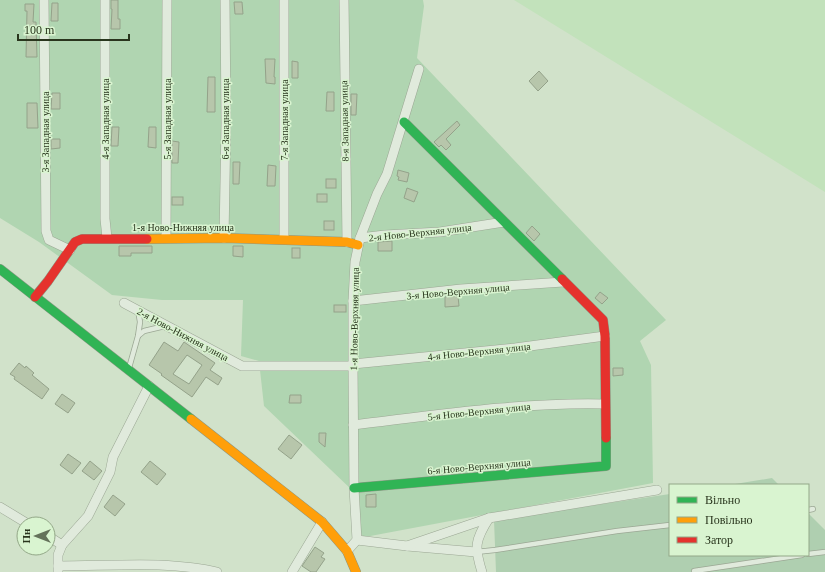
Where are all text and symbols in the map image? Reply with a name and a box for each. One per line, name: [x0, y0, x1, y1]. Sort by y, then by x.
scale bar: [18, 16, 129, 42]
text: 100 m: [24, 23, 55, 37]
street label: 4-я Западная улица: [100, 78, 111, 160]
street label: 5-я Западная улица: [162, 78, 173, 160]
street label: 6-я Западная улица: [220, 78, 231, 160]
street label: 7-я Западная улица: [279, 79, 290, 161]
street label: 8-я Западная улица: [338, 80, 351, 162]
street label: 3-я Западная улица: [40, 91, 51, 173]
street label: 1-я Ново-Нижняя улица: [132, 222, 234, 233]
street label: 2-я Ново-Верхняя улица: [368, 222, 473, 243]
street label: 1-я Ново-Верхняя улица: [348, 267, 361, 371]
street label: 3-я Ново-Верхняя улица: [406, 281, 511, 301]
street label: 2-я Ново-Нижняя улица: [135, 306, 231, 363]
street label: 4-я Ново-Верхняя улица: [427, 341, 532, 362]
street label: 5-я Ново-Верхняя улица: [427, 401, 532, 422]
street label: 6-я Ново-Верхняя улица: [427, 456, 532, 476]
legend: [669, 484, 809, 556]
text: Вільно: [705, 493, 740, 507]
text: Повільно: [705, 513, 753, 527]
north arrow: [16, 516, 56, 556]
text: Пн: [20, 528, 32, 543]
text: Затор: [705, 533, 733, 547]

